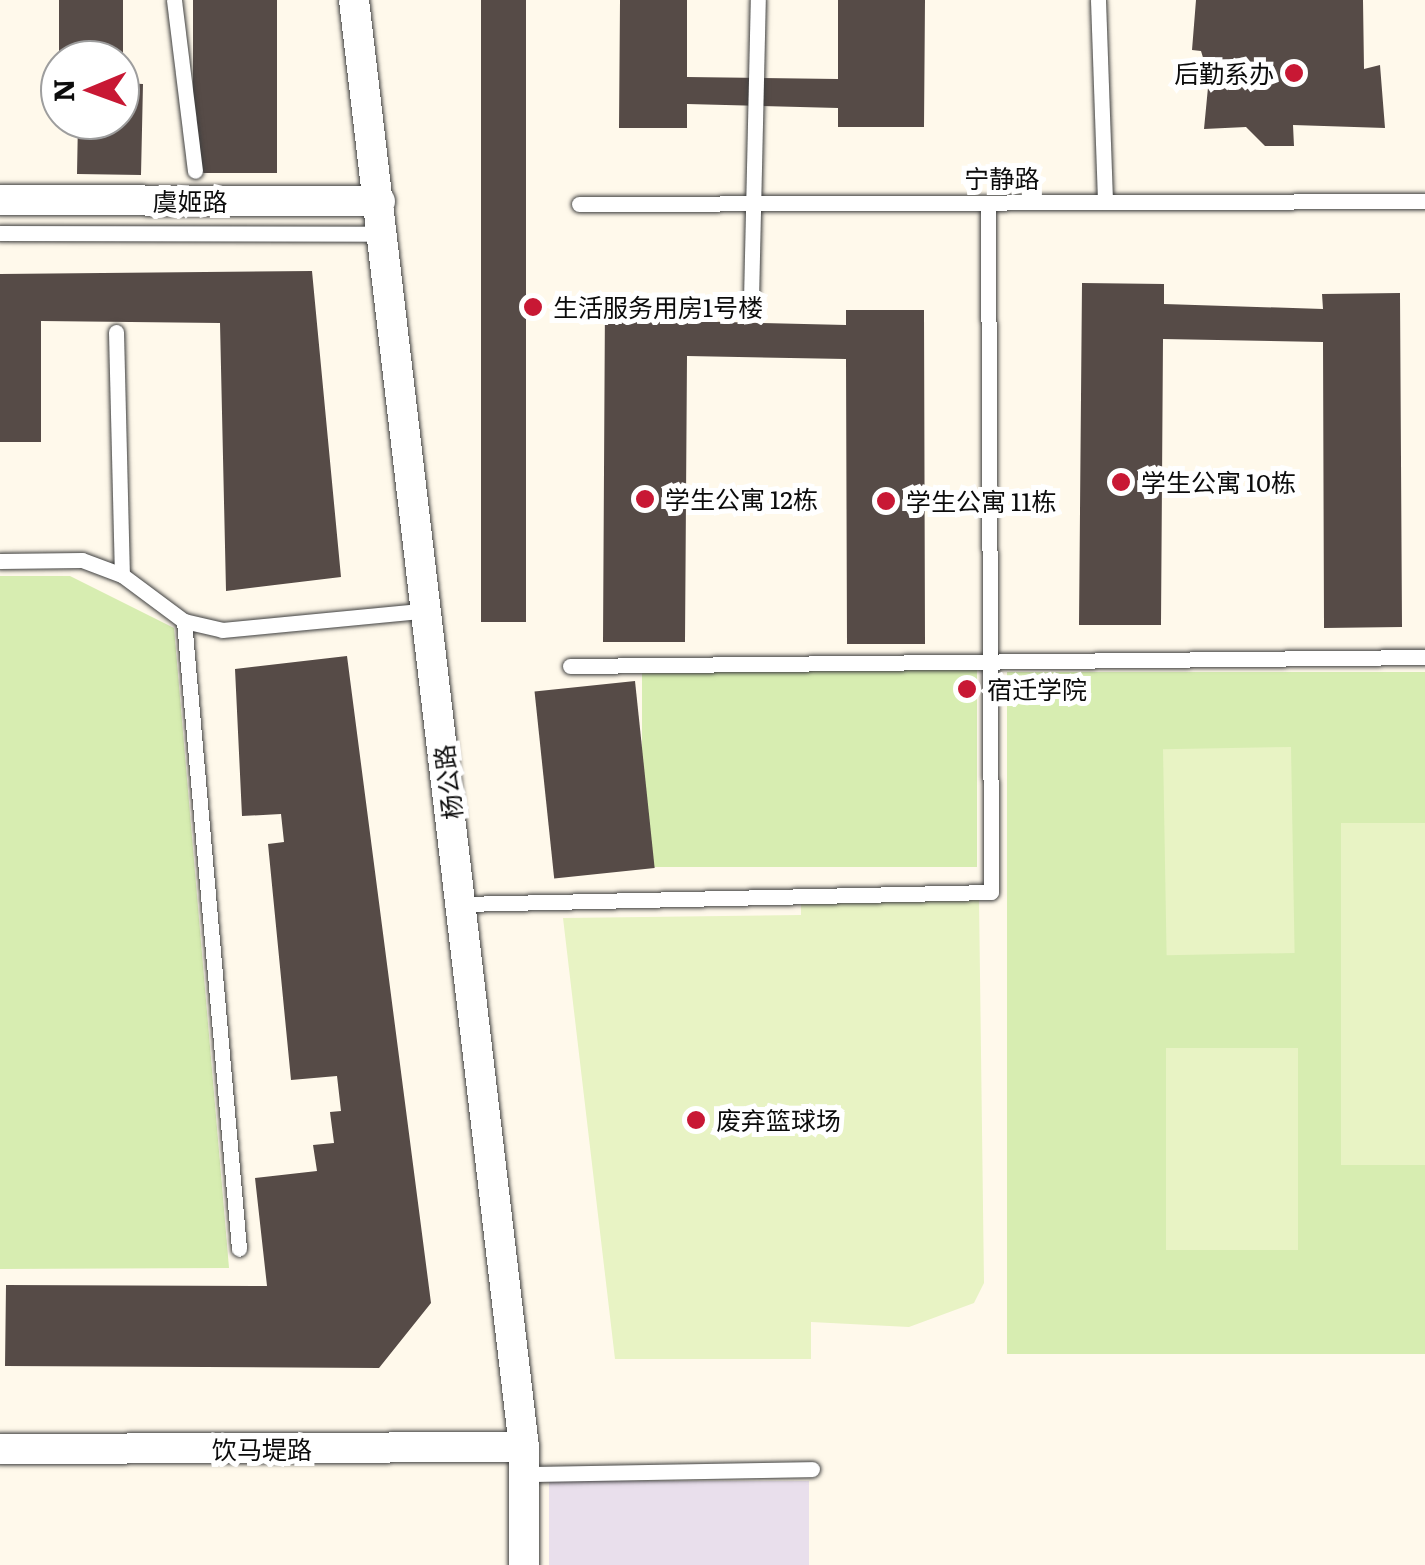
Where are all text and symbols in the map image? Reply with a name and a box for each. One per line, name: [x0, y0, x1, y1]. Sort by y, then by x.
north arrow: [40, 40, 140, 140]
place label: 后勤系办: [1174, 58, 1274, 88]
marker: 后勤系办: [1283, 62, 1305, 84]
text: N: [41, 78, 83, 103]
street label: 宁静路: [965, 163, 1039, 193]
street label: 虞姬路: [153, 186, 227, 216]
place label: 生活服务用房1号楼: [553, 292, 763, 322]
marker: 生活服务用房1号楼: [522, 296, 544, 318]
place label: 学生公寓 10栋: [1141, 467, 1296, 497]
marker: 学生公寓 10栋: [1110, 471, 1132, 493]
place label: 学生公寓 12栋: [665, 484, 818, 514]
place label: 学生公寓 11栋: [906, 486, 1056, 516]
marker: 学生公寓 12栋: [634, 488, 656, 510]
marker: 学生公寓 11栋: [875, 490, 897, 512]
place label: 宿迁学院: [987, 674, 1087, 704]
marker: 宿迁学院: [956, 678, 978, 700]
street label: 杨公路: [429, 743, 467, 821]
place label: 废弃篮球场: [716, 1105, 841, 1135]
marker: 废弃篮球场: [685, 1109, 707, 1131]
street label: 饮马堤路: [212, 1434, 312, 1464]

